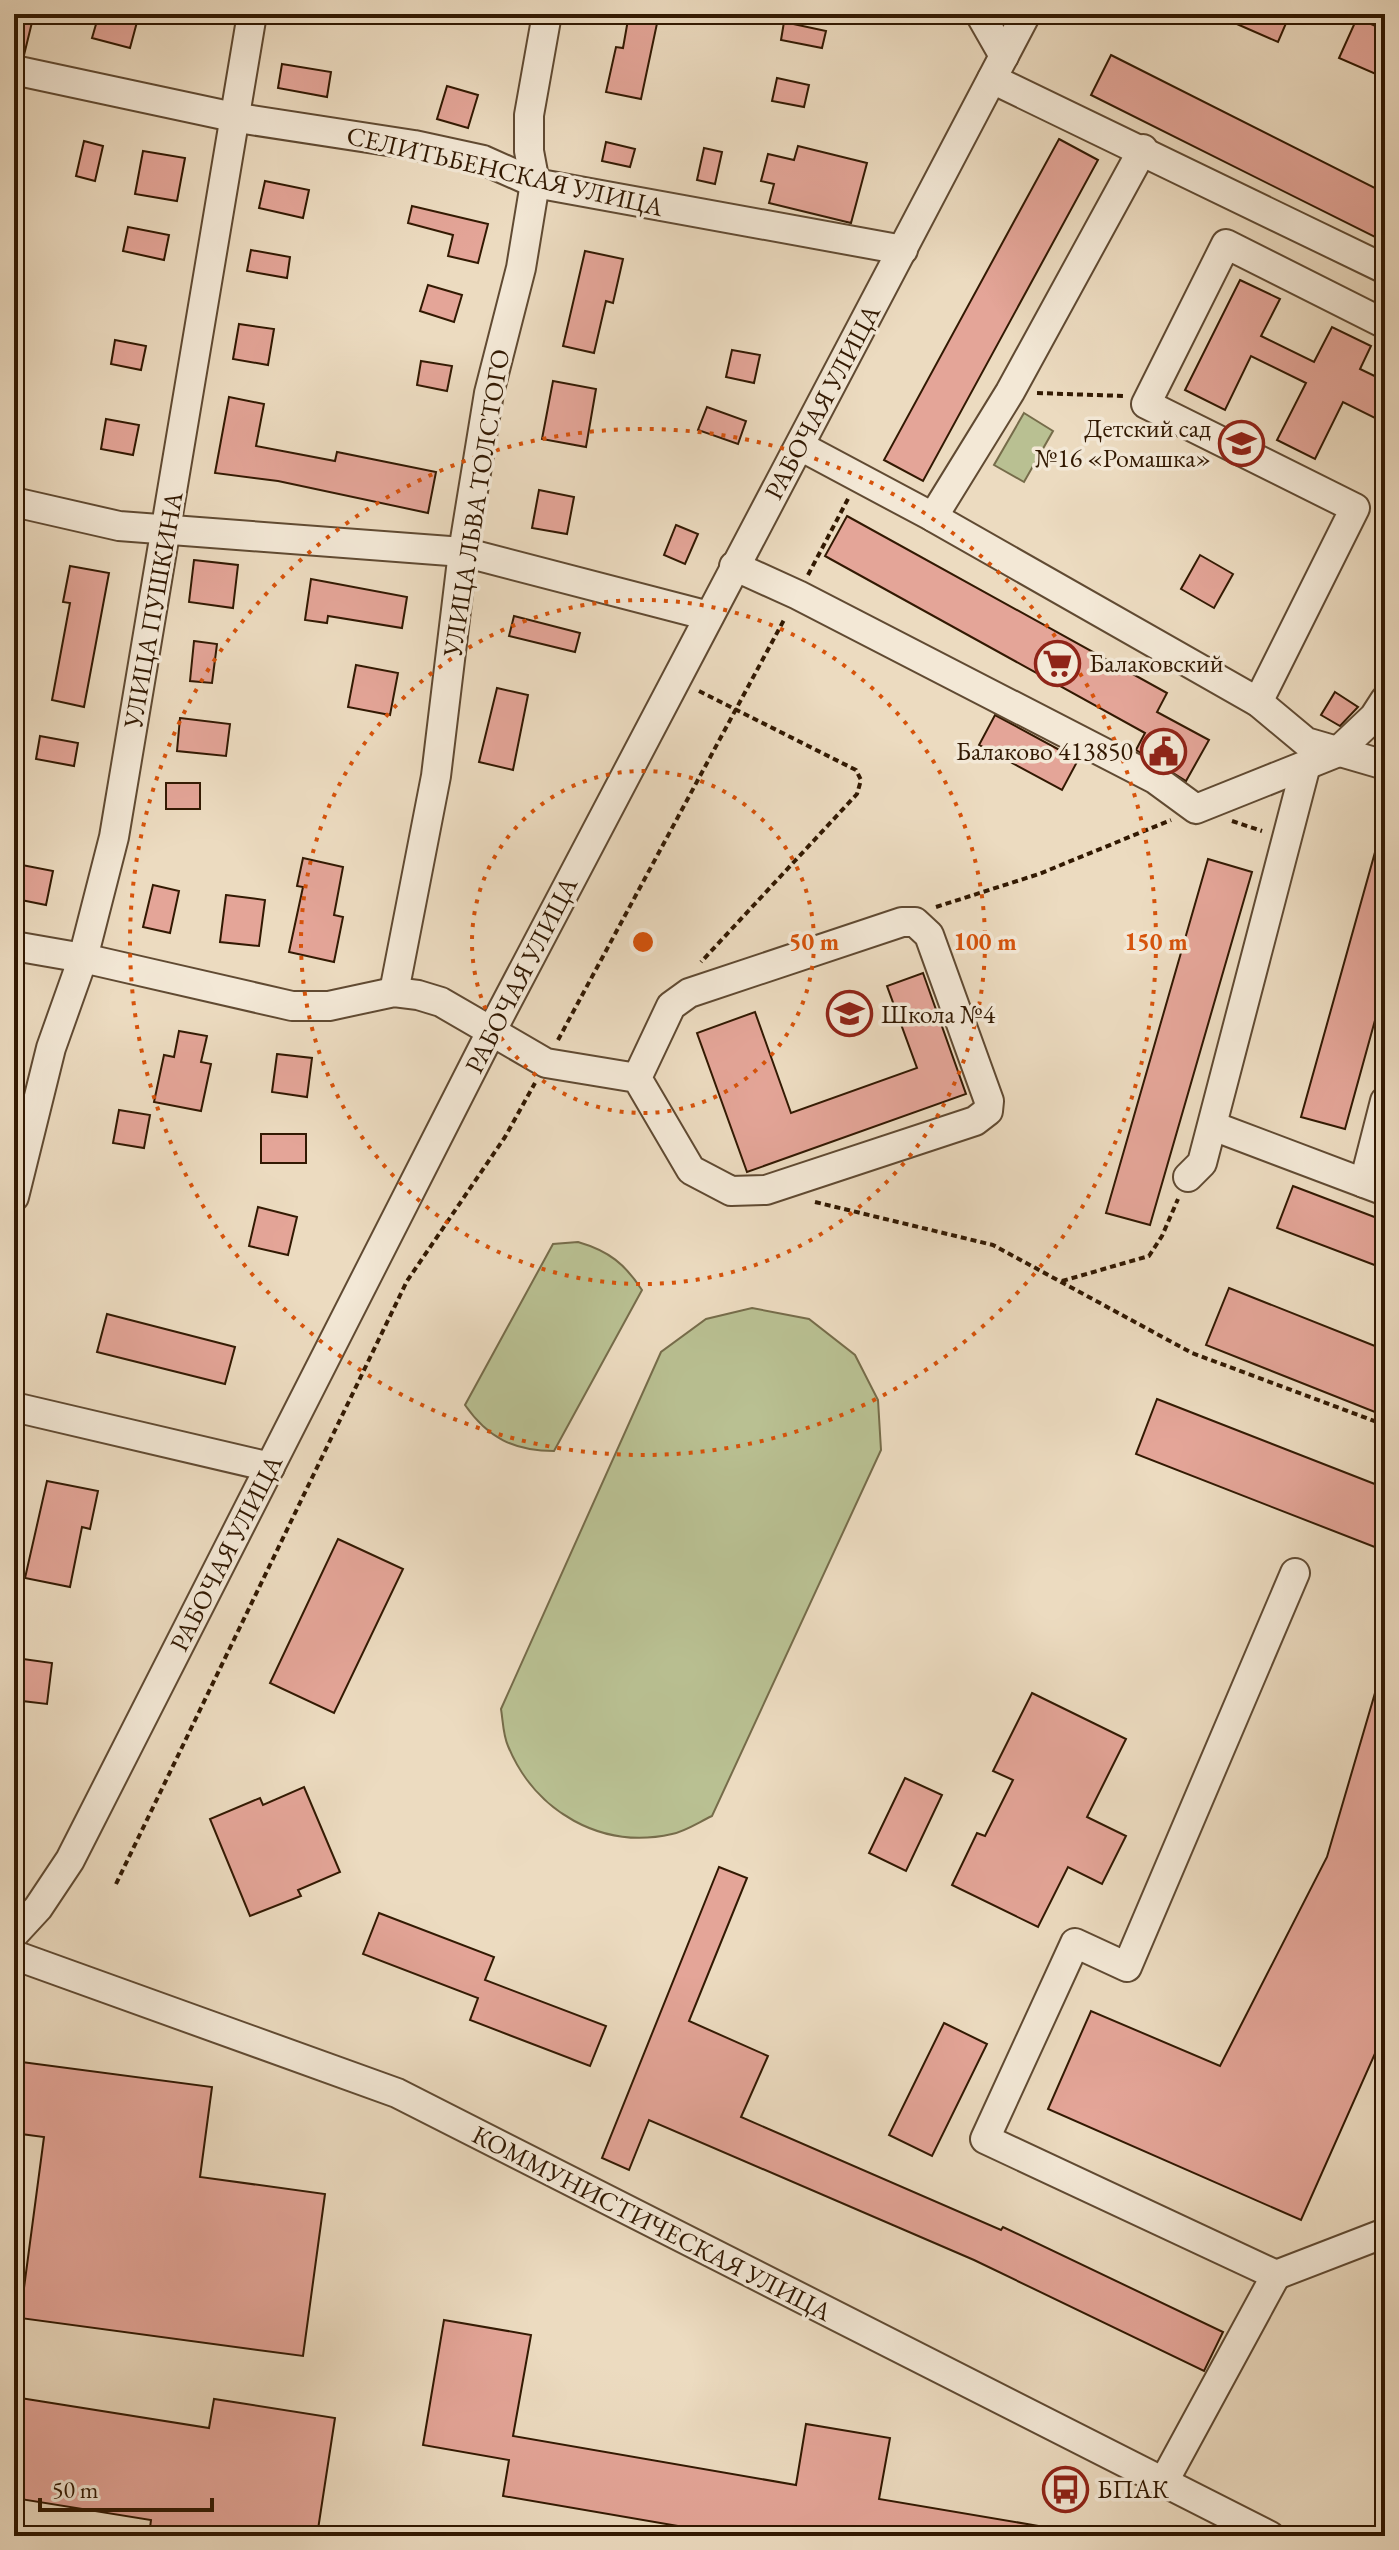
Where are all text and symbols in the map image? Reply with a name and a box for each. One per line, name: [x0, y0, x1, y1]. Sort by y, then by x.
street label: СЕЛИТЬБЕНСКАЯ УЛИЦА: [343, 118, 668, 224]
street label: РАБОЧАЯ УЛИЦА: [756, 298, 888, 505]
street label: УЛИЦА ЛЬВА ТОЛСТОГО: [435, 347, 517, 660]
place label: Детский сад №16 «Ромашка»: [1035, 411, 1211, 475]
school or university icon: Детский сад №16 «Ромашка»: [1218, 419, 1266, 467]
street label: УЛИЦА ПУШКИНА: [115, 488, 191, 732]
supermarket icon: Балаковский: [1034, 639, 1082, 687]
place label: Балаковский: [1089, 646, 1224, 680]
public building icon: Балаково 413850: [1140, 727, 1188, 775]
place label: Балаково 413850: [956, 734, 1133, 768]
street label: РАБОЧАЯ УЛИЦА: [457, 870, 586, 1079]
text: 50 m: [789, 926, 839, 957]
text: 100 m: [953, 926, 1017, 957]
text: 150 m: [1124, 926, 1188, 957]
centre of rings: [629, 928, 657, 956]
school or university icon: Школа №4: [826, 990, 874, 1038]
place label: Школа №4: [881, 997, 996, 1031]
street label: РАБОЧАЯ УЛИЦА: [162, 1448, 291, 1657]
street label: КОММУНИСТИЧЕСКАЯ УЛИЦА: [467, 2117, 838, 2329]
scale bar: [40, 2462, 212, 2512]
bus stop icon: БПАК: [1042, 2465, 1090, 2513]
place label: БПАК: [1097, 2472, 1170, 2506]
text: 50 m: [52, 2474, 99, 2505]

